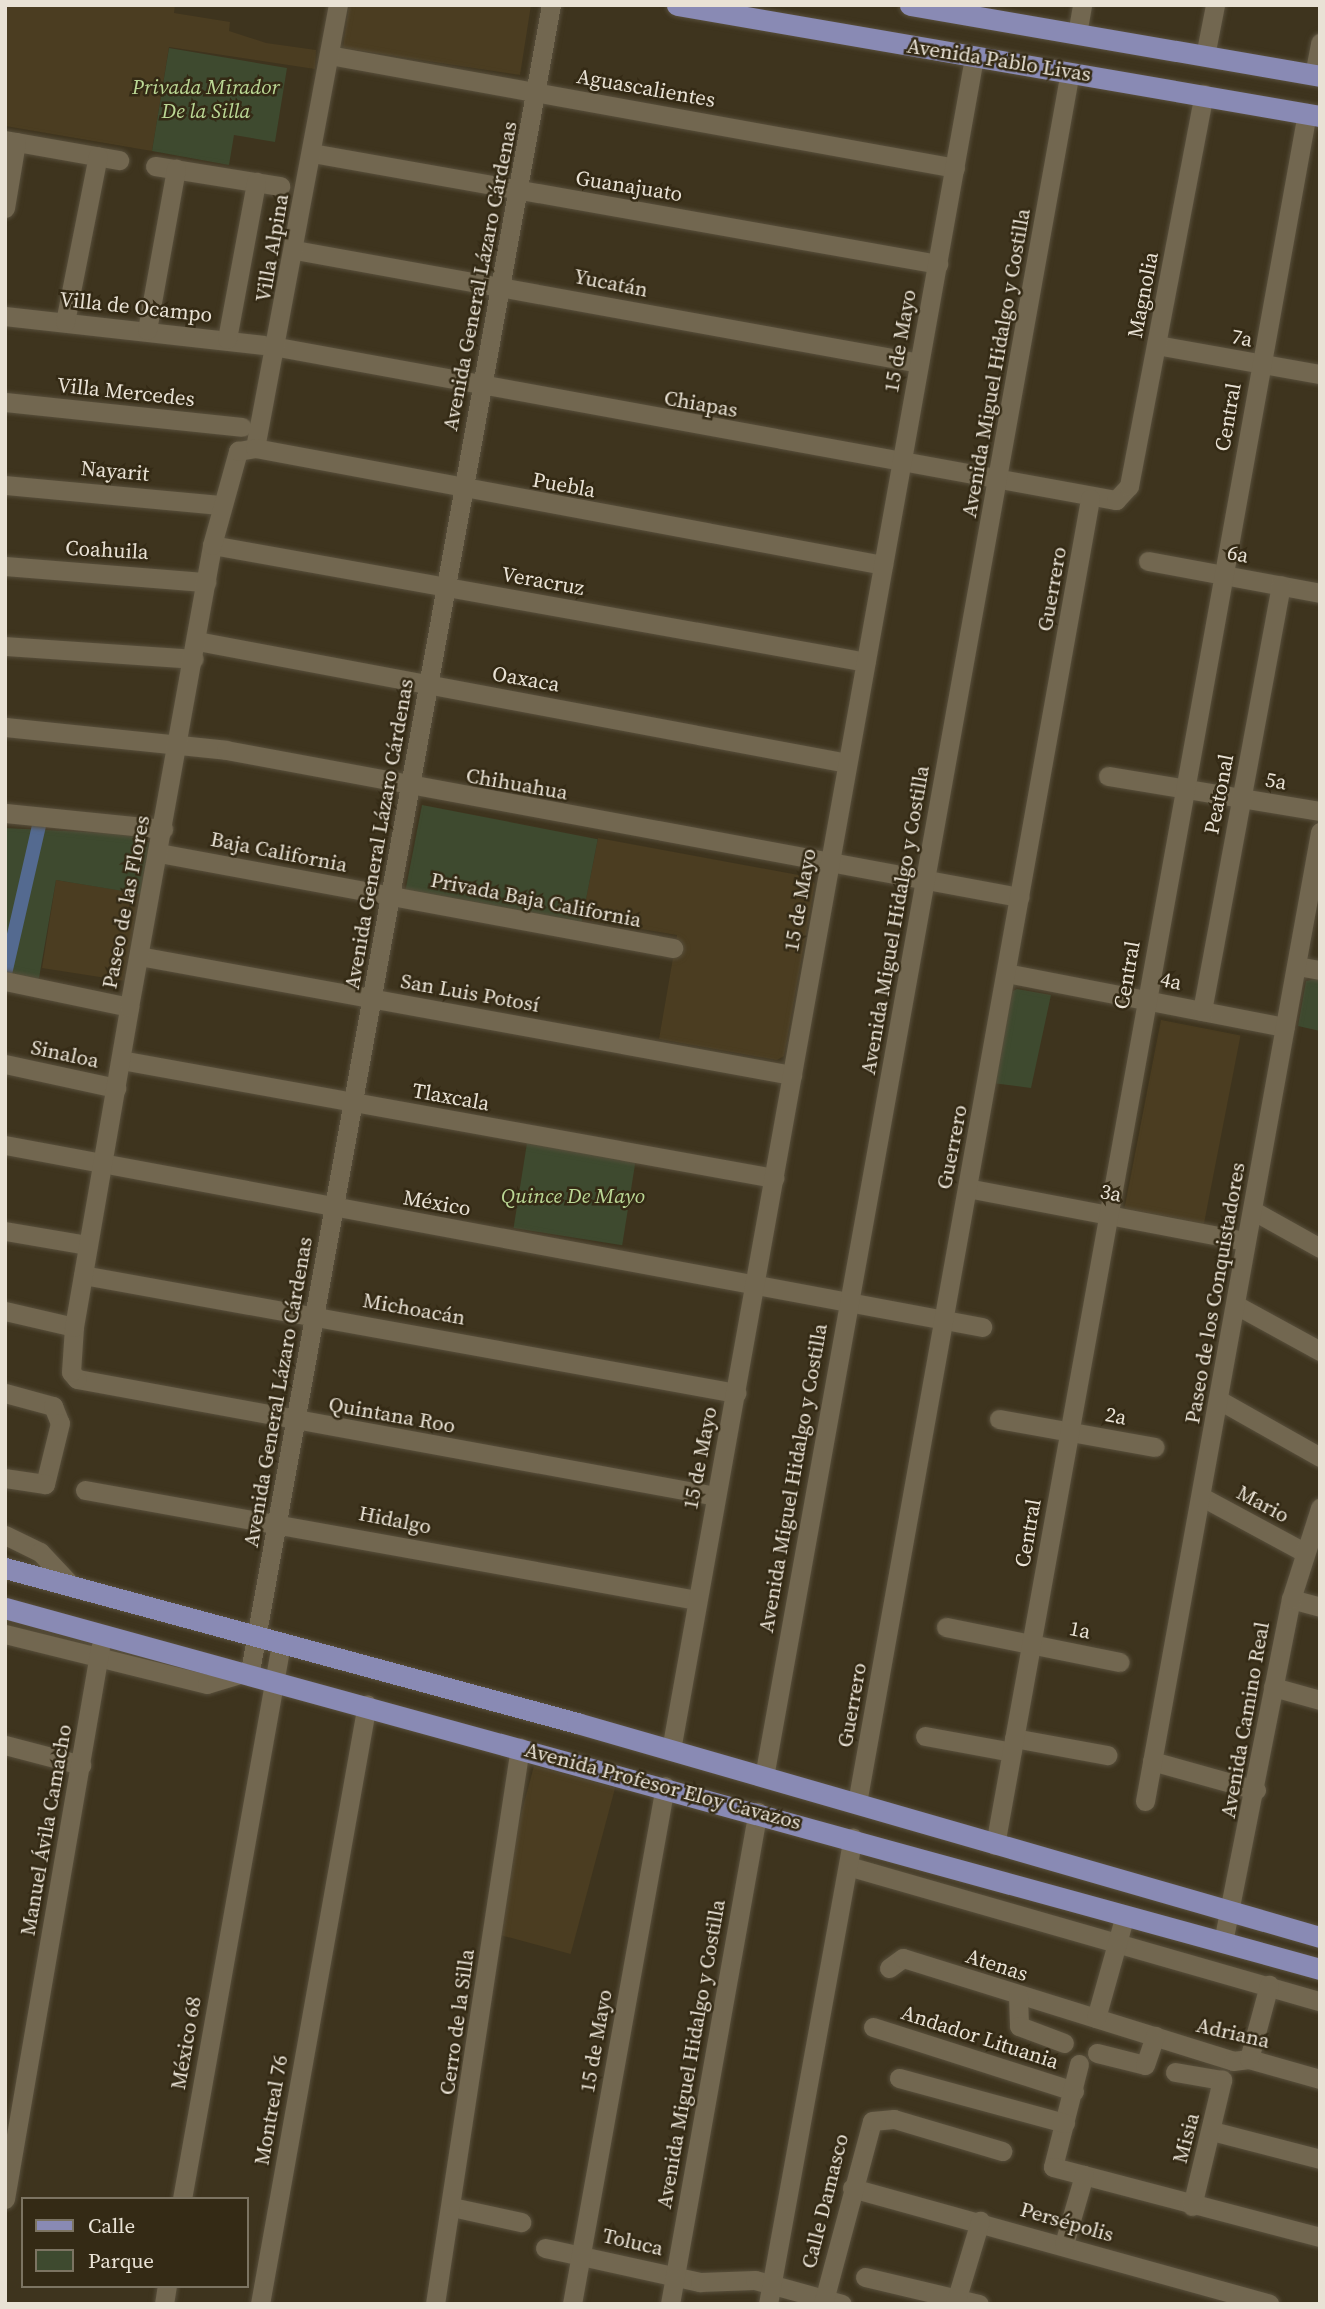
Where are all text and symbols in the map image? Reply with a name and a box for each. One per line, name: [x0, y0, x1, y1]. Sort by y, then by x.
street label: Avenida Pablo Livas: [905, 33, 1093, 87]
street label: Aguascalientes: [575, 63, 717, 113]
park label: Privada Mirador De la Silla: [132, 74, 280, 124]
street label: Avenida General Lázaro Cárdenas: [438, 119, 522, 433]
street label: Guanajuato: [574, 165, 684, 207]
street label: Villa Alpina: [250, 192, 294, 304]
street label: Avenida Miguel Hidalgo y Costilla: [956, 206, 1036, 520]
street label: Magnolia: [1122, 250, 1164, 340]
street label: Yucatán: [572, 264, 650, 302]
street label: Villa de Ocampo: [58, 286, 214, 328]
street label: 15 de Mayo: [879, 287, 921, 395]
street label: 7a: [1229, 324, 1255, 352]
street label: Villa Mercedes: [56, 372, 196, 412]
street label: Central: [1210, 381, 1246, 453]
street label: Chiapas: [662, 385, 740, 423]
street label: Nayarit: [80, 455, 150, 487]
street label: Puebla: [531, 467, 597, 503]
street label: Coahuila: [65, 535, 149, 565]
street label: 6a: [1225, 540, 1251, 568]
street label: Guerrero: [1032, 545, 1072, 633]
street label: Veracruz: [500, 561, 586, 601]
street label: Oaxaca: [490, 661, 562, 697]
street label: Avenida General Lázaro Cárdenas: [339, 677, 419, 991]
street label: Peatonal: [1199, 752, 1239, 836]
street label: Chihuahua: [464, 763, 570, 805]
street label: Avenida Miguel Hidalgo y Costilla: [855, 763, 935, 1077]
street label: 5a: [1263, 767, 1289, 795]
street label: Paseo de las Flores: [97, 813, 155, 991]
street label: Baja California: [208, 826, 350, 878]
street label: 15 de Mayo: [779, 846, 821, 954]
street label: Privada Baja California: [428, 867, 644, 933]
street label: Central: [1109, 939, 1145, 1011]
street label: 4a: [1158, 966, 1184, 996]
street label: San Luis Potosí: [399, 968, 541, 1018]
street label: Sinaloa: [29, 1035, 101, 1073]
street label: Tlaxcala: [411, 1078, 491, 1116]
street label: Guerrero: [931, 1103, 973, 1191]
street label: Paseo de los Conquistadores: [1180, 1160, 1250, 1426]
street label: 3a: [1098, 1179, 1124, 1207]
park label: Quince De Mayo: [501, 1183, 645, 1209]
street label: México: [401, 1185, 473, 1221]
street label: Avenida General Lázaro Cárdenas: [238, 1235, 318, 1549]
street label: Michoacán: [361, 1288, 467, 1330]
street label: Avenida Miguel Hidalgo y Costilla: [753, 1321, 833, 1635]
street label: Quintana Roo: [327, 1391, 457, 1439]
street label: 2a: [1103, 1402, 1129, 1430]
street label: 15 de Mayo: [678, 1404, 722, 1512]
street label: Mario: [1232, 1480, 1294, 1528]
street label: Central: [1010, 1497, 1046, 1569]
street label: Hidalgo: [357, 1501, 433, 1539]
street label: 1a: [1067, 1616, 1093, 1644]
street label: Avenida Camino Real: [1215, 1620, 1275, 1820]
street label: Guerrero: [832, 1661, 872, 1749]
street label: Manuel Ávila Camacho: [15, 1722, 77, 1938]
street label: Avenida Profesor Eloy Cavazos: [522, 1737, 804, 1835]
street label: Avenida Miguel Hidalgo y Costilla: [651, 1897, 731, 2211]
street label: Atenas: [963, 1943, 1031, 1987]
street label: Cerro de la Silla: [434, 1947, 480, 2097]
street label: 15 de Mayo: [575, 1987, 617, 2095]
street label: México 68: [165, 1994, 207, 2092]
street label: Andador Lituania: [898, 2000, 1062, 2074]
street label: Adriana: [1194, 2012, 1272, 2054]
street label: Montreal 76: [249, 2053, 293, 2167]
street label: Misia: [1167, 2110, 1205, 2166]
street label: Calle Damasco: [796, 2131, 854, 2271]
legend: [21, 2197, 248, 2288]
street label: Persépolis: [1017, 2197, 1117, 2247]
text: Calle: [88, 2211, 135, 2240]
street label: Toluca: [600, 2223, 666, 2261]
text: Parque: [88, 2246, 154, 2275]

